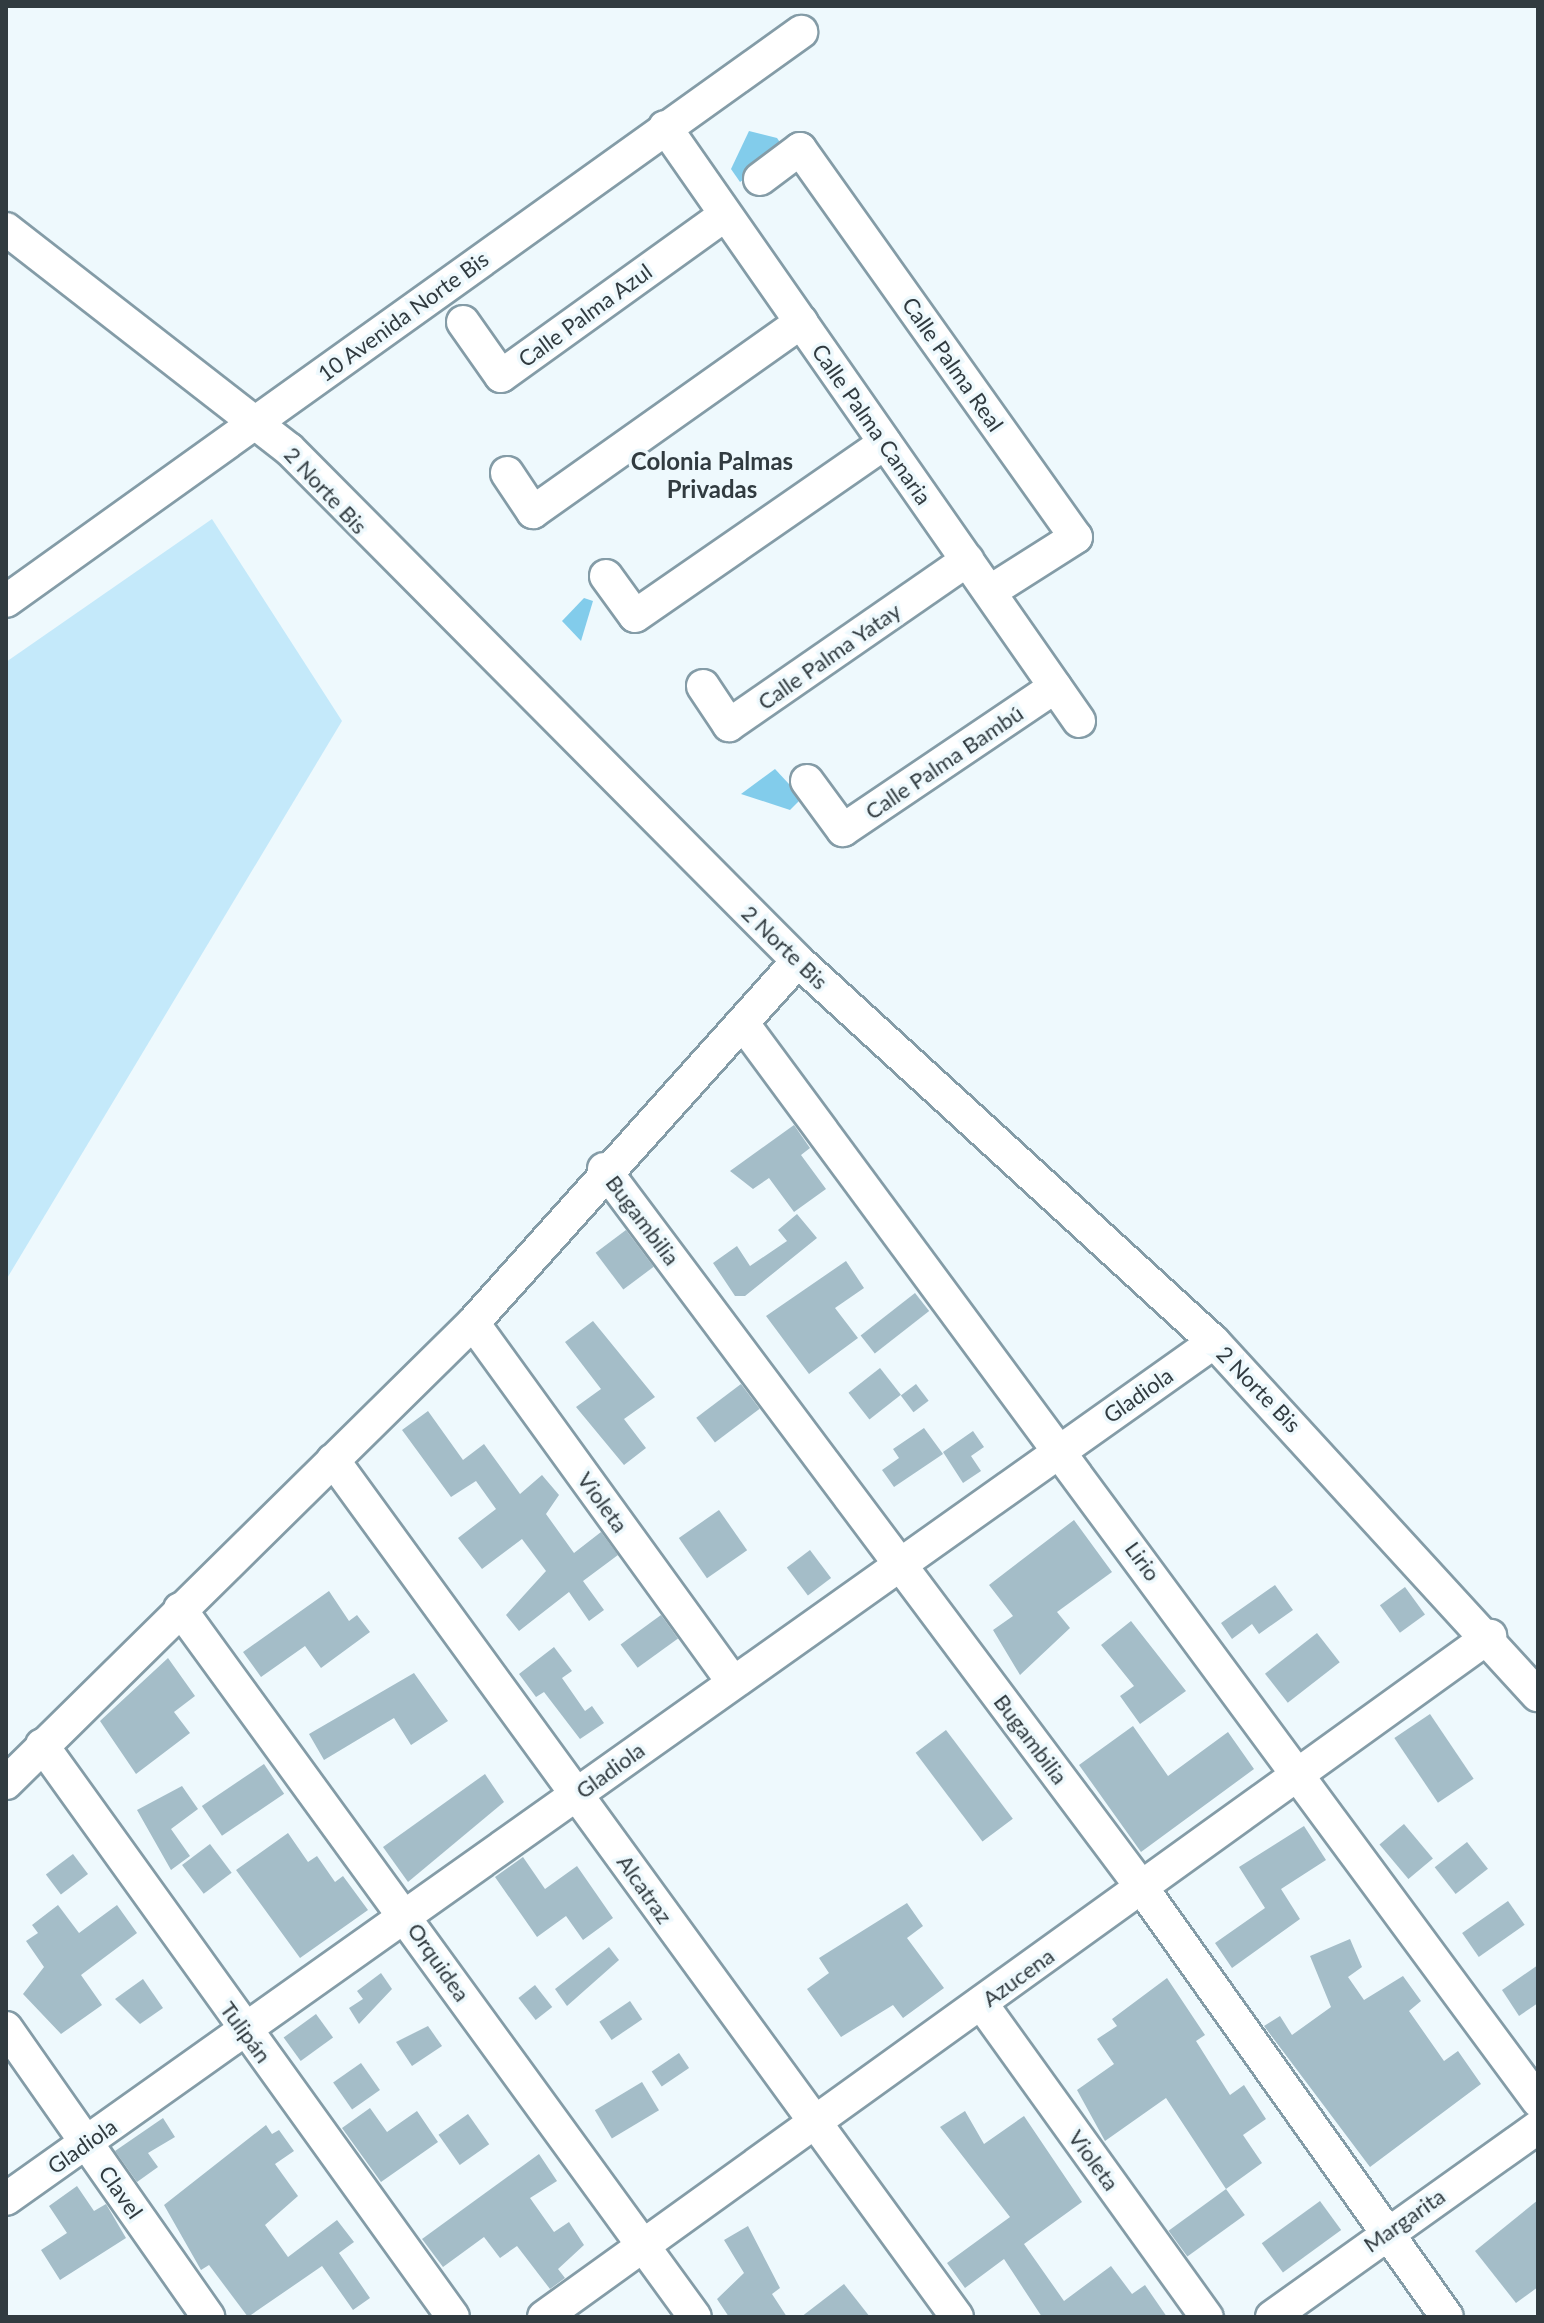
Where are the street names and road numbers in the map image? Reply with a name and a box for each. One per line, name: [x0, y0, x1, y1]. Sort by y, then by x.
street label: 10 Avenida Norte Bis: [312, 245, 494, 387]
street label: Calle Palma Azul: [513, 258, 657, 372]
street label: Calle Palma Real: [897, 292, 1009, 436]
street label: Calle Palma Canaria: [807, 339, 937, 509]
street label: 2 Norte Bis: [279, 441, 373, 539]
street label: Calle Palma Yatay: [752, 597, 906, 715]
street label: Calle Palma Bambú: [860, 699, 1028, 825]
street label: 2 Norte Bis: [737, 900, 833, 994]
street label: Bugambilia: [601, 1170, 685, 1270]
street label: 2 Norte Bis: [1212, 1341, 1306, 1437]
street label: Gladiola: [1098, 1362, 1178, 1428]
street label: Violeta: [572, 1467, 634, 1537]
street label: Lirio: [1120, 1536, 1166, 1586]
street label: Bugambilia: [989, 1689, 1073, 1789]
street label: Gladiola: [571, 1736, 649, 1804]
street label: Alcatraz: [612, 1850, 678, 1928]
street label: Orquidea: [402, 1918, 476, 2006]
street label: Azucena: [977, 1942, 1059, 2012]
street label: Tulipán: [215, 1996, 277, 2068]
street label: Gladiola: [42, 2113, 122, 2179]
street label: Violeta: [1063, 2125, 1125, 2195]
street label: Clavel: [93, 2160, 149, 2224]
street label: Margarita: [1358, 2182, 1450, 2258]

